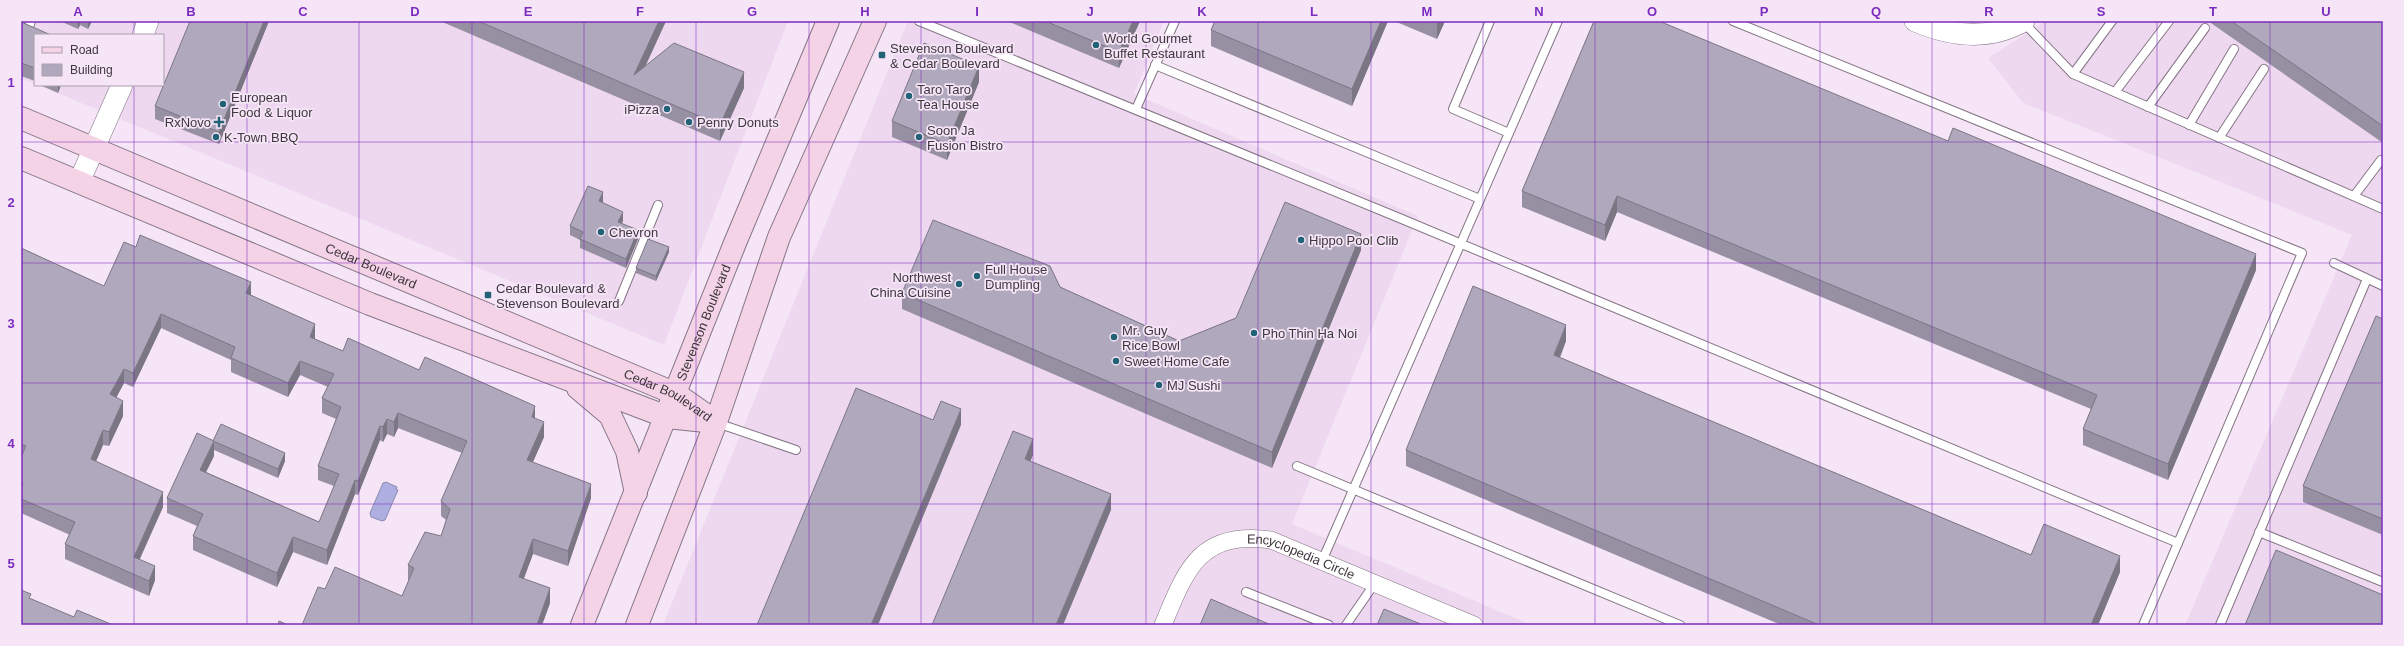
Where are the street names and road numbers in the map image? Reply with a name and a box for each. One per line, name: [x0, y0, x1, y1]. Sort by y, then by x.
street label: Cedar Boulevard: [323, 240, 419, 291]
street label: Stevenson Boulevard: [673, 262, 733, 383]
street label: Cedar Boulevard: [622, 366, 715, 424]
street label: Encyclopedia Circle: [1247, 531, 1357, 582]

